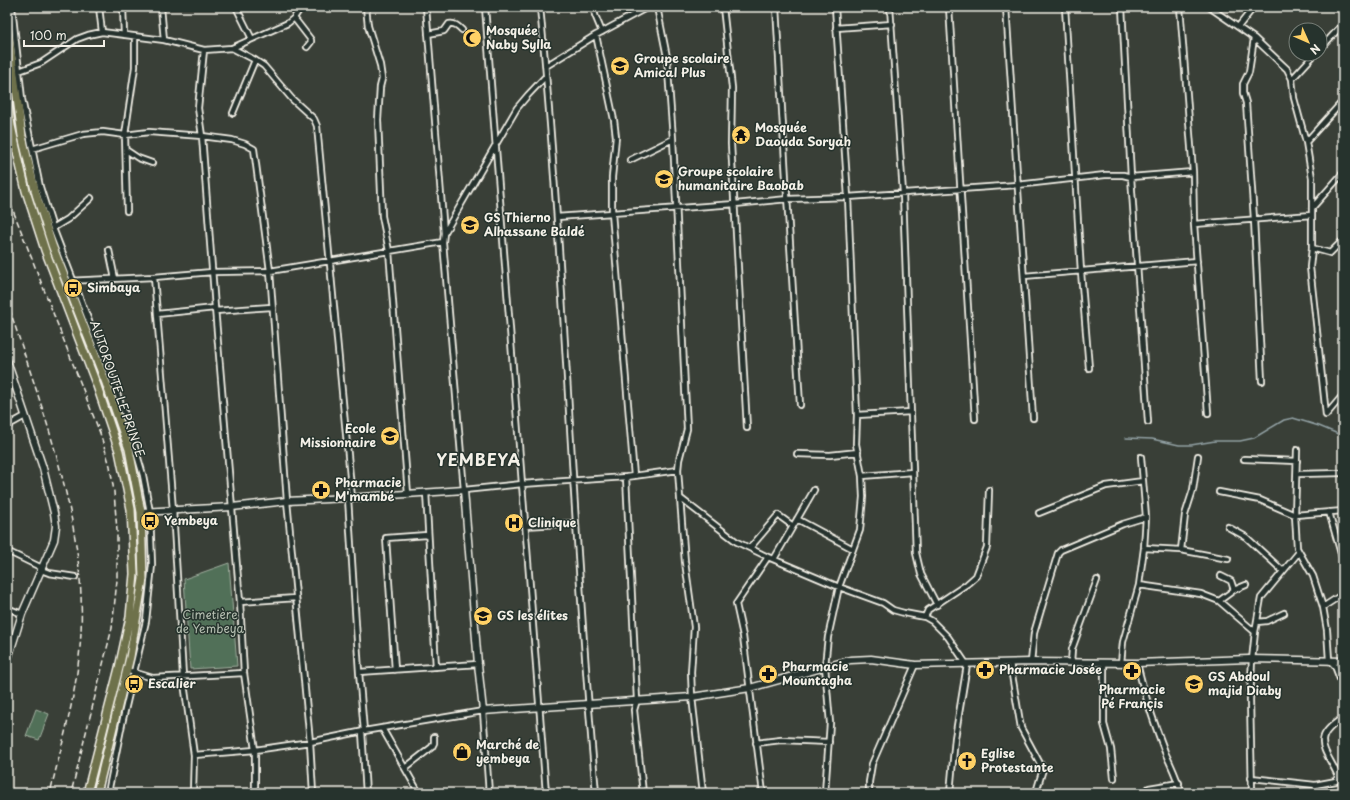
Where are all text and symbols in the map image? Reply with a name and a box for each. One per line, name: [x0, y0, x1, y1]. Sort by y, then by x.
place label: Mosquée Naby Sylla: [486, 21, 551, 53]
scale bar: [24, 22, 104, 48]
north arrow: [1288, 22, 1328, 62]
text: 100 m: [30, 26, 67, 44]
mosque icon: Mosquée Naby Sylla: [461, 27, 483, 49]
text: N: [1306, 40, 1325, 59]
place label: Groupe scolaire Amical Plus: [634, 49, 730, 81]
school or university icon: Groupe scolaire Amical Plus: [609, 55, 631, 77]
place label: Mosquée Daouda Soryah: [755, 118, 851, 150]
temple icon: Mosquée Daouda Soryah: [730, 124, 752, 146]
place label: Groupe scolaire humanitaire Baobab: [678, 162, 804, 194]
school or university icon: Groupe scolaire humanitaire Baobab: [653, 168, 675, 190]
place label: GS Thierno Alhassane Baldé: [484, 208, 585, 240]
school or university icon: GS Thierno Alhassane Baldé: [459, 214, 481, 236]
bus stop icon: Simbaya: [62, 277, 84, 299]
place label: Simbaya: [87, 278, 141, 296]
street label: AUTOROUTE LE PRINCE: [86, 318, 150, 460]
place label: Ecole Missionnaire: [300, 419, 376, 451]
school or university icon: Ecole Missionnaire: [379, 425, 401, 447]
district label: YEMBEYA: [437, 447, 521, 471]
place label: Pharmacie M'mambé: [335, 473, 402, 505]
pharmacy icon: Pharmacie M'mambé: [310, 479, 332, 501]
bus stop icon: Yembeya: [139, 510, 161, 532]
place label: Yembeya: [164, 511, 218, 529]
hospital icon: Clinique: [503, 512, 525, 534]
place label: Clinique: [528, 513, 577, 531]
park label: Cimetière de Yembeya: [176, 605, 245, 637]
school or university icon: GS les élites: [472, 605, 494, 627]
place label: GS les élites: [497, 606, 568, 624]
place label: Pharmacie Mountagha: [782, 657, 852, 689]
pharmacy icon: Pharmacie Josée: [974, 659, 996, 681]
place label: Pharmacie Josée: [999, 660, 1102, 678]
pharmacy icon: Pharmacie Pé Françis: [1121, 660, 1143, 682]
pharmacy icon: Pharmacie Mountagha: [757, 663, 779, 685]
place label: GS Abdoul majid Diaby: [1208, 667, 1282, 699]
bus stop icon: Escalier: [123, 673, 145, 695]
school or university icon: GS Abdoul majid Diaby: [1183, 673, 1205, 695]
place label: Escalier: [148, 674, 196, 692]
place label: Pharmacie Pé Françis: [1099, 680, 1166, 712]
place label: Marché de yembeya: [476, 735, 540, 767]
shop icon: Marché de yembeya: [451, 741, 473, 763]
place label: Eglise Protestante: [981, 744, 1054, 776]
church icon: Eglise Protestante: [956, 750, 978, 772]

